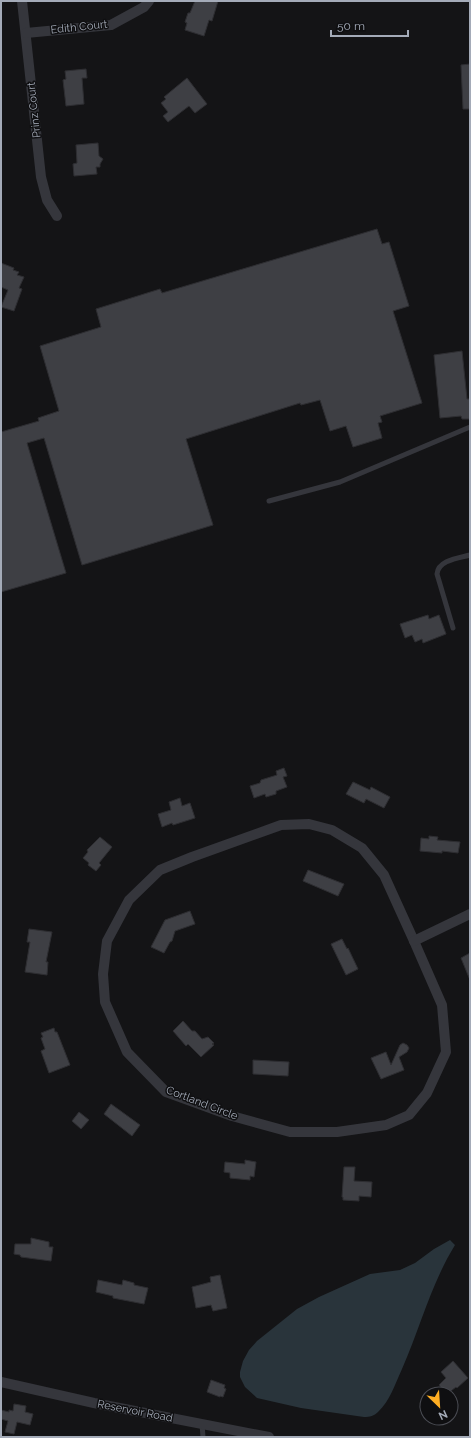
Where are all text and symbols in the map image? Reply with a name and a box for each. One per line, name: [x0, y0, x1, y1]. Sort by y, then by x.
scale bar: [331, 12, 408, 38]
street label: Edith Court: [50, 18, 108, 36]
text: 50 m: [337, 19, 365, 33]
street label: Prinz Court: [25, 81, 43, 138]
street label: Cortland Circle: [164, 1083, 240, 1123]
north arrow: [419, 1386, 459, 1426]
street label: Reservoir Road: [96, 1397, 174, 1425]
text: N: [436, 1407, 450, 1422]

